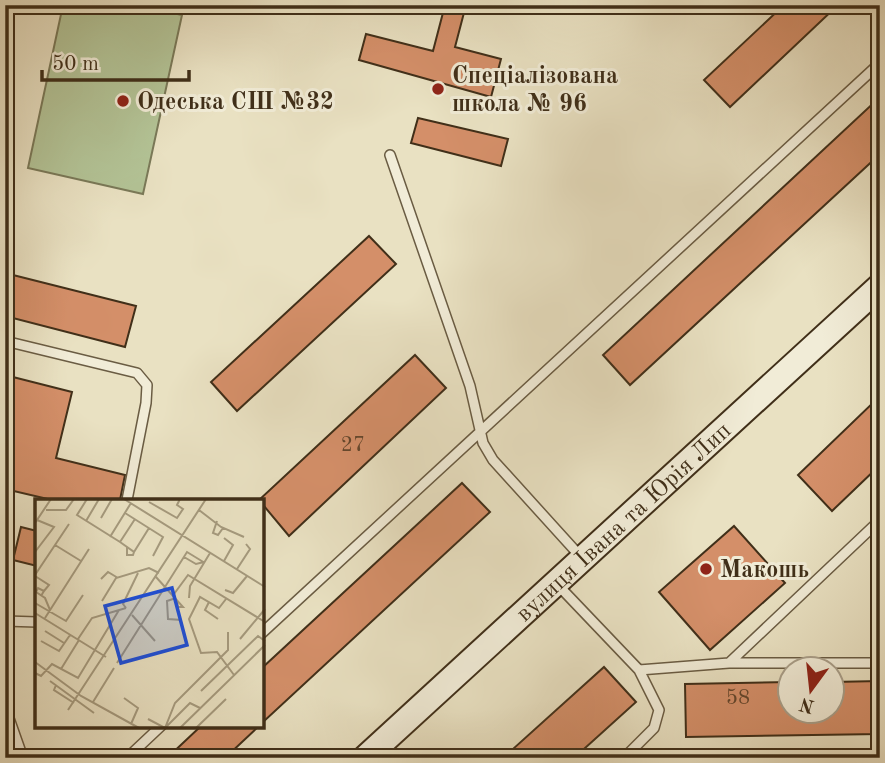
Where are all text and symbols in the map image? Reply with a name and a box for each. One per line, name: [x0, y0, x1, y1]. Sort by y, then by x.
scale bar: [42, 38, 189, 82]
text: 50 m: [52, 54, 99, 75]
place label: Спеціалізована школа № 96: [452, 65, 618, 117]
marker: Спеціалізована школа № 96: [430, 81, 446, 97]
place label: Одеська СШ №32: [137, 91, 334, 115]
marker: Одеська СШ №32: [115, 93, 131, 109]
street label: вулиця Івана та Юрія Лип: [512, 419, 736, 627]
house number: 27: [341, 435, 365, 456]
inset map: [35, 499, 264, 728]
place label: Макошь: [720, 559, 809, 583]
marker: Макошь: [698, 561, 714, 577]
north arrow: [776, 654, 846, 724]
house number: 58: [726, 688, 750, 709]
text: N: [797, 693, 817, 715]

